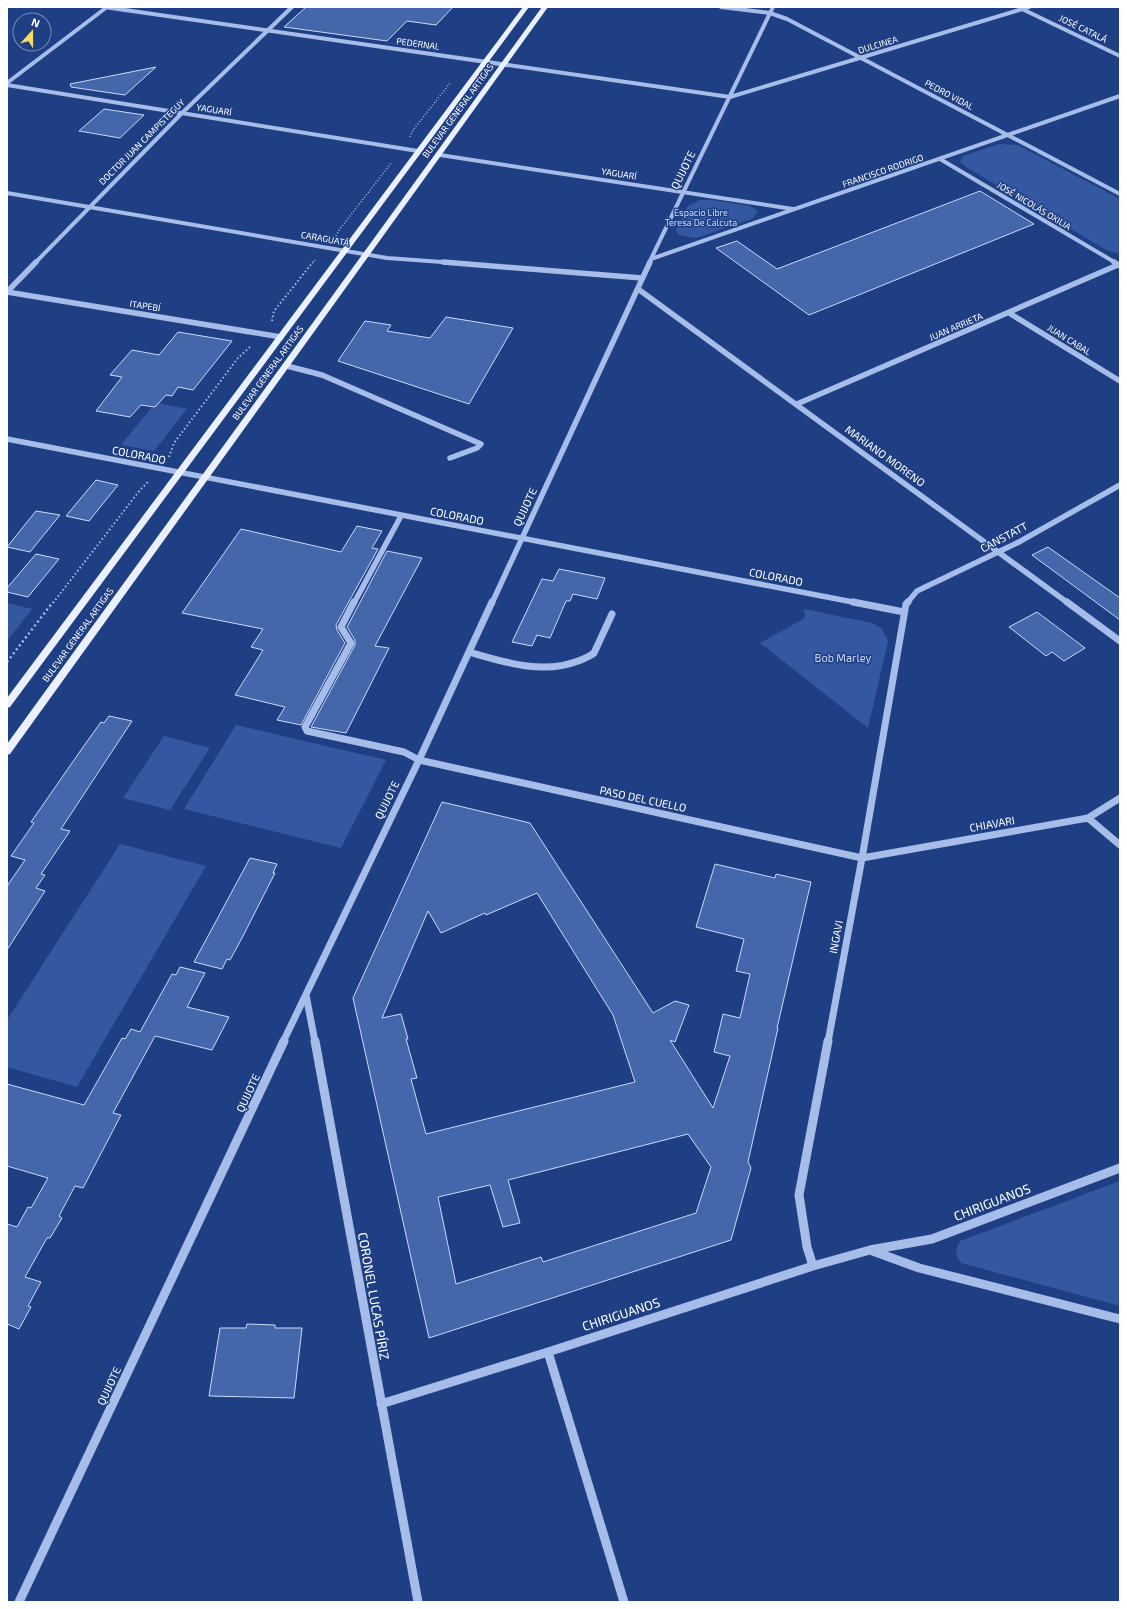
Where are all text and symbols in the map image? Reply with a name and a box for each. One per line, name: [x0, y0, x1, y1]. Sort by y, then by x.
street label: JOSÉ CATALÁ: [1057, 11, 1110, 45]
north arrow: [12, 12, 52, 52]
text: N: [30, 15, 42, 30]
street label: DULCINEA: [857, 33, 899, 56]
street label: PEDERNAL: [396, 35, 441, 52]
street label: BULEVAR GENERAL ARTIGAS: [420, 61, 496, 160]
street label: PEDRO VIDAL: [923, 77, 976, 112]
street label: DOCTOR JUAN CAMPISTEGUY: [96, 96, 187, 187]
street label: YAGUARÍ: [196, 100, 233, 118]
street label: QUIJOTE: [668, 148, 698, 192]
street label: FRANCISCO RODRIGO: [841, 151, 925, 190]
street label: YAGUARÍ: [601, 164, 638, 182]
street label: JOSÉ NICOLÁS OXILIA: [995, 178, 1074, 232]
park label: Espacio Libre Teresa De Calcuta: [665, 207, 737, 228]
street label: CARAGUATÁ: [300, 228, 351, 248]
street label: ITAPEBÍ: [129, 297, 162, 313]
street label: JUAN ARRIETA: [927, 310, 985, 343]
street label: JUAN CABAL: [1045, 322, 1093, 358]
street label: BULEVAR GENERAL ARTIGAS: [230, 323, 306, 422]
street label: MARIANO MORENO: [843, 422, 928, 489]
street label: COLORADO: [111, 443, 167, 466]
street label: QUIJOTE: [510, 485, 540, 529]
street label: COLORADO: [429, 504, 485, 527]
street label: CANSTATT: [978, 518, 1030, 554]
street label: COLORADO: [748, 565, 804, 588]
street label: BULEVAR GENERAL ARTIGAS: [40, 585, 116, 684]
park label: Bob Marley: [815, 651, 872, 664]
street label: QUIJOTE: [372, 778, 402, 822]
street label: PASO DEL CUELLO: [598, 783, 688, 814]
street label: CHIAVARI: [968, 813, 1016, 834]
street label: INGAVI: [826, 919, 845, 955]
street label: QUIJOTE: [233, 1071, 263, 1115]
street label: CHIRIGUANOS: [951, 1180, 1033, 1224]
street label: CORONEL LUCAS PÍRIZ: [355, 1231, 394, 1361]
street label: CHIRIGUANOS: [580, 1294, 662, 1334]
street label: QUIJOTE: [94, 1364, 124, 1408]

